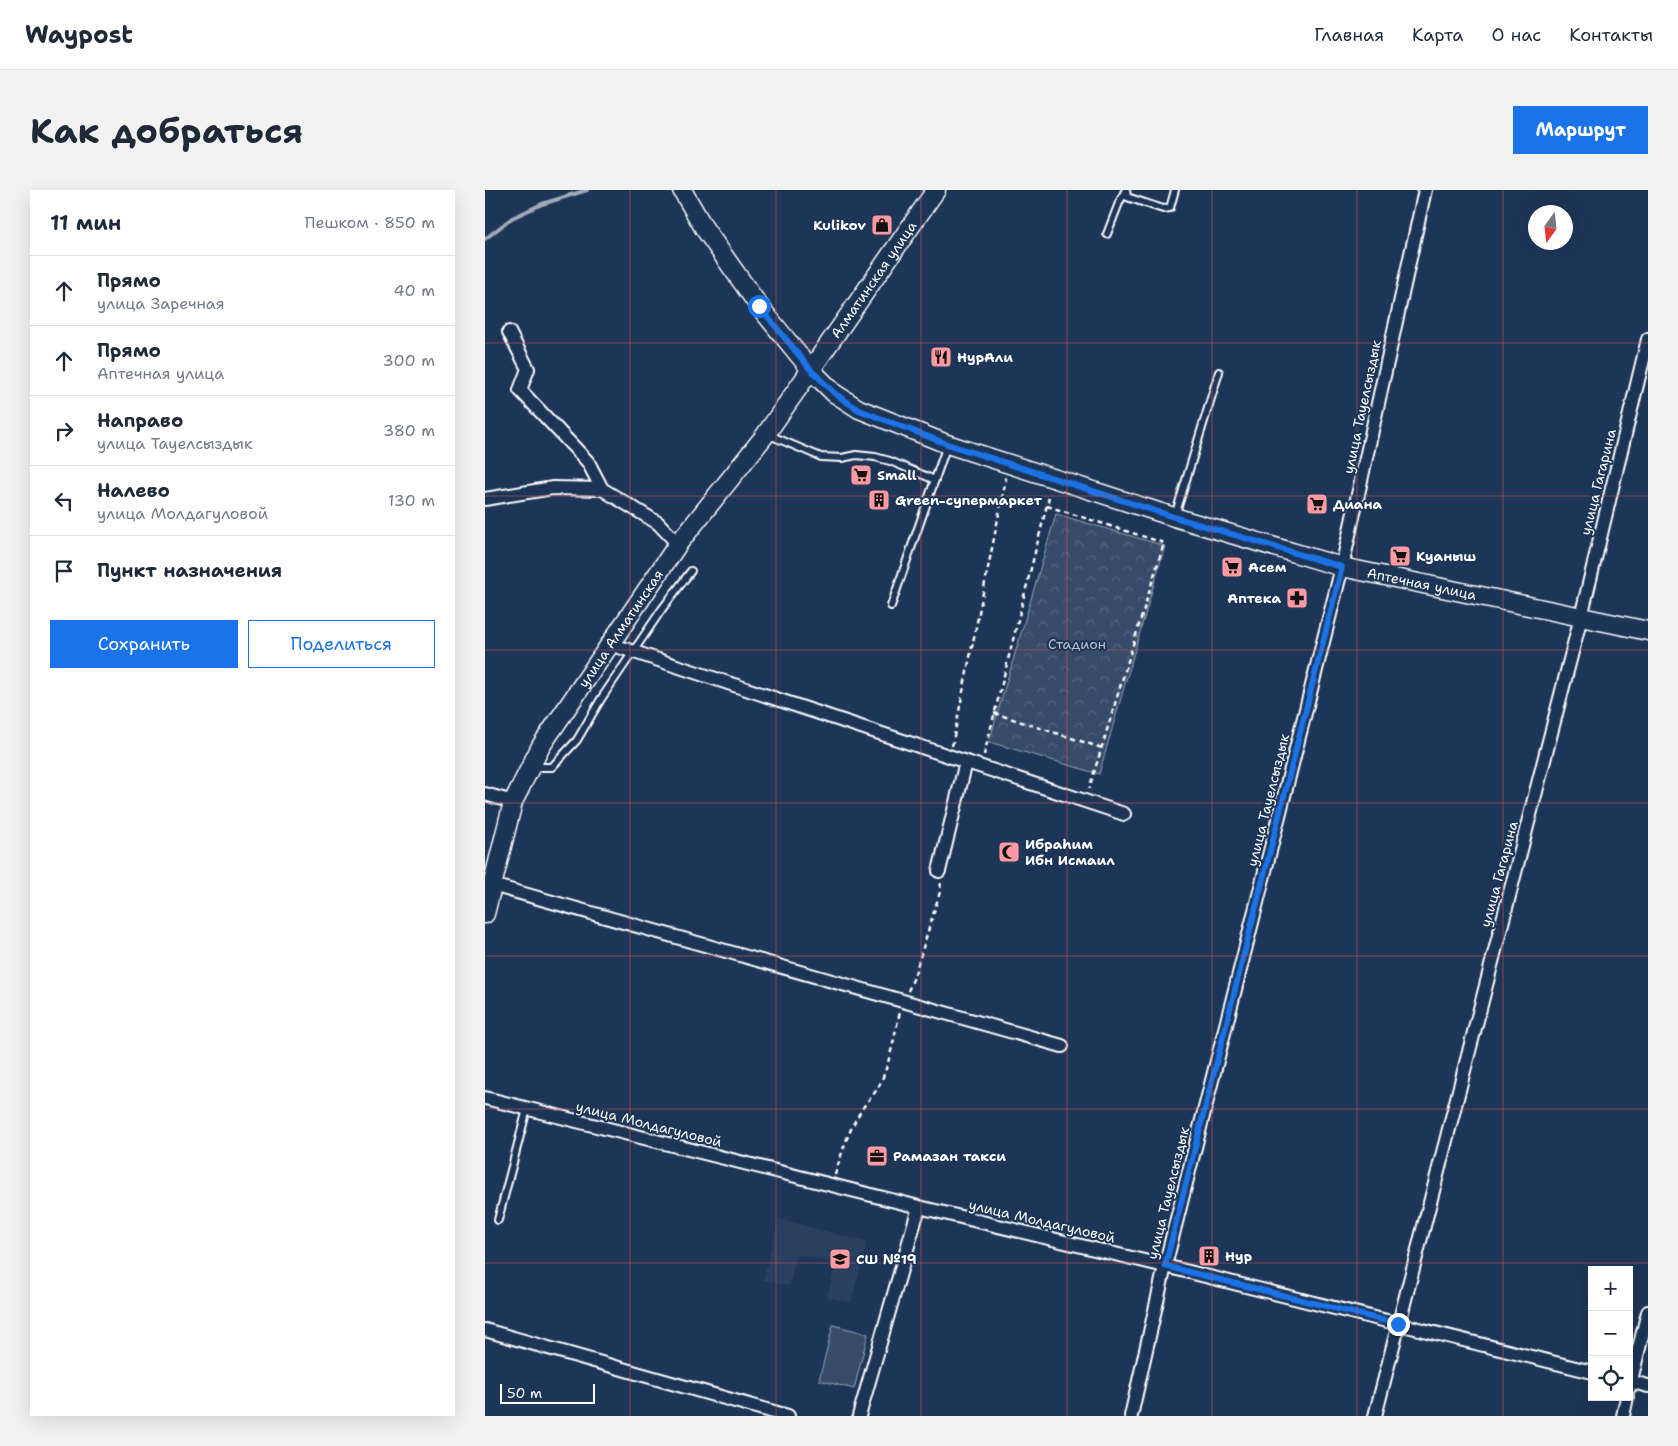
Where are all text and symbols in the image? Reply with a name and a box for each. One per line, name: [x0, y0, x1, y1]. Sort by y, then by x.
text: Waypost: [25, 19, 133, 51]
text: Главная: [1314, 23, 1384, 47]
text: Карта: [1412, 23, 1464, 47]
text: О нас: [1492, 23, 1541, 47]
text: Контакты: [1569, 23, 1653, 47]
button: Маршрут: [1513, 106, 1648, 154]
text: Как добраться: [30, 107, 303, 154]
north arrow: [1528, 205, 1573, 250]
text: 11 мин: [50, 209, 121, 237]
text: Пешком · 850 m: [305, 212, 435, 233]
shop icon: Kulikov: [870, 213, 894, 237]
place label: Kulikov: [813, 216, 866, 234]
street label: Алматинская улица: [826, 217, 921, 342]
text: Прямо: [97, 268, 161, 293]
icon: ahead: [50, 277, 78, 305]
text: 40 m: [393, 280, 435, 301]
text: улица Заречная: [97, 293, 225, 314]
route start: [748, 295, 771, 318]
text: Прямо: [97, 338, 161, 363]
street label: улица Тауелсыздык: [1339, 338, 1385, 475]
restaurant icon: НурАли: [929, 345, 953, 369]
icon: ahead: [50, 347, 78, 375]
place label: НурАли: [957, 348, 1013, 366]
text: 300 m: [383, 350, 435, 371]
text: Аптечная улица: [97, 363, 224, 384]
text: Направо: [97, 408, 183, 433]
icon: right: [50, 417, 78, 445]
text: 380 m: [383, 420, 435, 441]
street label: улица Гагарина: [1576, 427, 1620, 537]
text: улица Тауелсыздык: [97, 433, 252, 454]
supermarket icon: Small: [849, 463, 873, 487]
place label: Small: [877, 466, 917, 484]
text: Налево: [97, 478, 170, 503]
icon: left: [50, 487, 78, 515]
building icon: Green-супермаркет: [867, 488, 891, 512]
text: 130 m: [388, 490, 435, 511]
place label: Green-супермаркет: [895, 491, 1042, 509]
supermarket icon: Диана: [1305, 492, 1329, 516]
place label: Диана: [1333, 495, 1382, 513]
text: улица Молдагуловой: [97, 503, 268, 524]
supermarket icon: Куаныш: [1388, 544, 1412, 568]
place label: Куаныш: [1416, 547, 1476, 565]
supermarket icon: Асем: [1220, 555, 1244, 579]
icon: arrive: [50, 557, 78, 585]
text: Пункт назначения: [97, 558, 282, 583]
place label: Асем: [1248, 558, 1287, 576]
street label: Аптечная улица: [1365, 563, 1478, 604]
street label: улица Алматинская: [574, 566, 667, 691]
pharmacy icon: Аптека: [1285, 586, 1309, 610]
place label: Аптека: [1227, 589, 1281, 607]
button: Сохранить: [50, 620, 238, 668]
button: Поделиться: [248, 620, 435, 668]
park label: Стадион: [1048, 635, 1106, 653]
street label: улица Тауелсыздык: [1243, 731, 1293, 868]
street label: улица Гагарина: [1476, 819, 1522, 929]
place label: Ибраһим Ибн Исмаил: [1025, 835, 1115, 869]
mosque icon: Ибраһим Ибн Исмаил: [997, 840, 1021, 864]
street label: улица Молдагуловой: [574, 1097, 724, 1151]
street label: улица Тауелсыздык: [1143, 1124, 1193, 1261]
office icon: Рамазан такси: [865, 1144, 889, 1168]
place label: Рамазан такси: [893, 1147, 1006, 1165]
street label: улица Молдагуловой: [967, 1195, 1117, 1247]
building icon: Нур: [1197, 1244, 1221, 1268]
school or university icon: СШ №19: [828, 1247, 852, 1271]
place label: Нур: [1225, 1247, 1252, 1265]
place label: СШ №19: [856, 1250, 917, 1268]
map controls: [1588, 1266, 1633, 1401]
button: +: [1588, 1266, 1633, 1311]
button: −: [1588, 1311, 1633, 1356]
route end: [1387, 1313, 1410, 1336]
button: locate: [1588, 1356, 1633, 1401]
scale bar: [500, 1381, 595, 1404]
text: 50 m: [507, 1384, 542, 1402]

